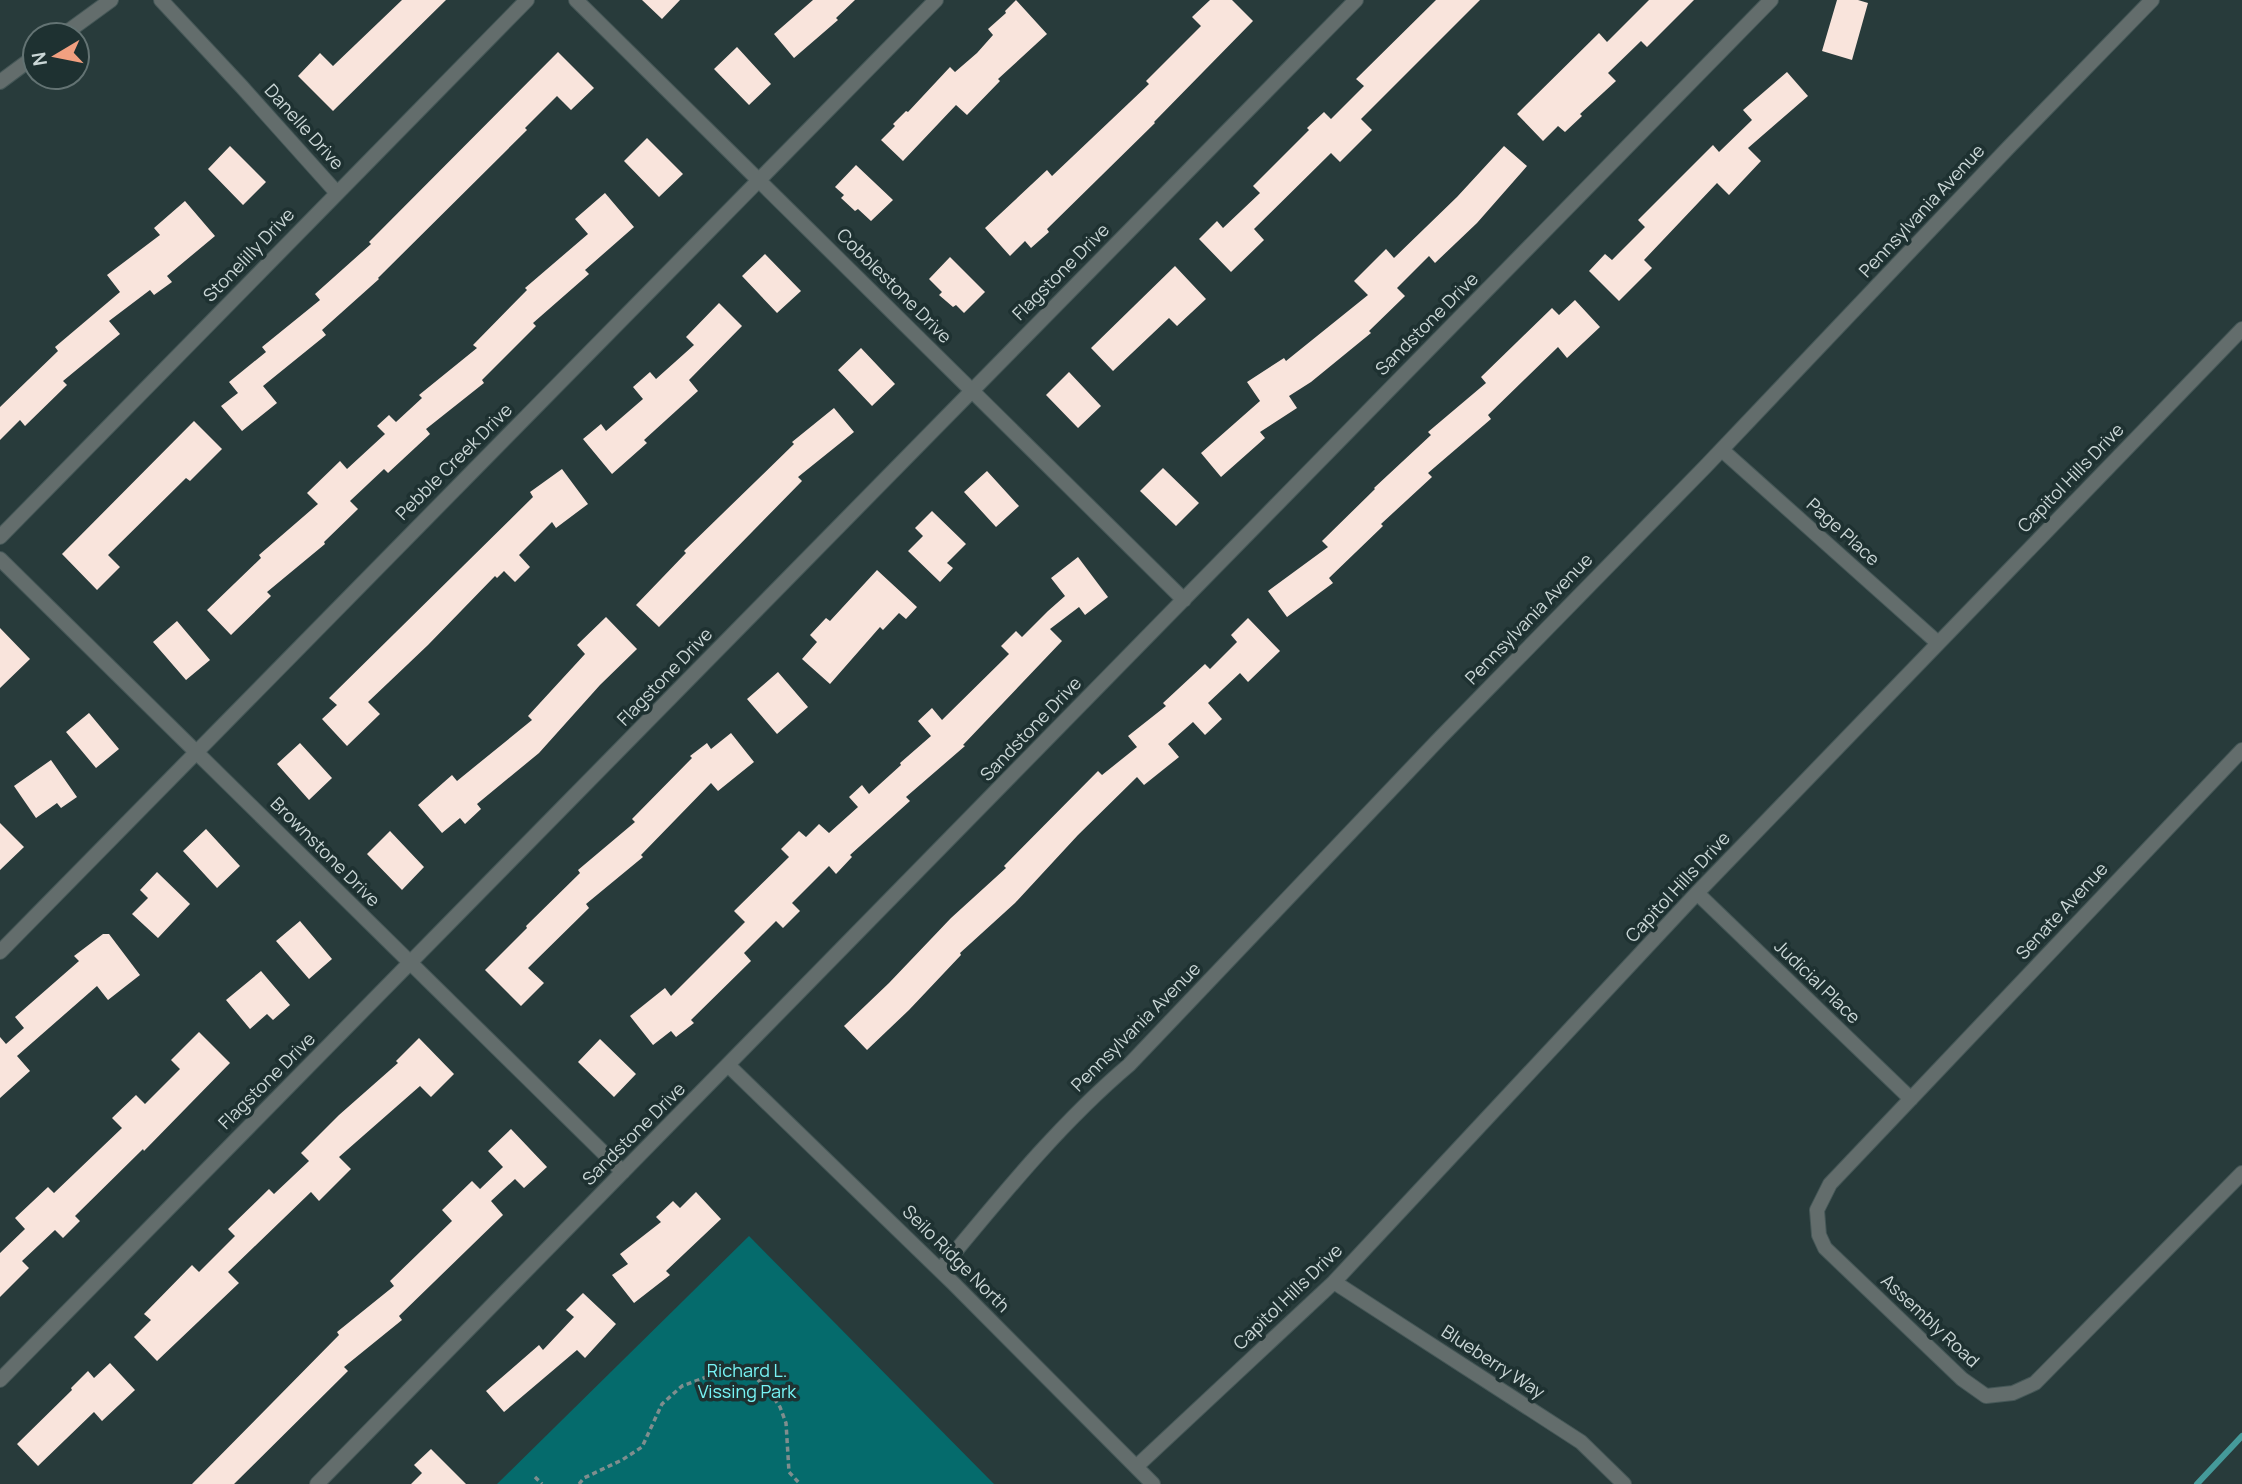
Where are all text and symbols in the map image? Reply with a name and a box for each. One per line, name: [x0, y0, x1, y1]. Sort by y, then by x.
north arrow: [21, 21, 91, 91]
text: N: [25, 50, 53, 68]
street label: Danelle Drive: [260, 78, 350, 174]
street label: Pennsylvania Avenue: [1853, 139, 1989, 282]
street label: Stonelilly Drive: [197, 202, 299, 306]
street label: Flagstone Drive: [1007, 218, 1114, 325]
street label: Cobblestone Drive: [832, 223, 957, 348]
street label: Sandstone Drive: [1370, 267, 1483, 380]
street label: Pebble Creek Drive: [390, 398, 517, 525]
street label: Capitol Hills Drive: [2012, 417, 2129, 537]
street label: Page Place: [1802, 492, 1885, 570]
street label: Pennsylvania Avenue: [1459, 547, 1597, 689]
street label: Flagstone Drive: [611, 622, 717, 731]
street label: Sandstone Drive: [974, 671, 1086, 786]
street label: Brownstone Drive: [266, 791, 386, 911]
street label: Capitol Hills Drive: [1620, 826, 1735, 947]
street label: Senate Avenue: [2010, 857, 2113, 964]
street label: Judicial Place: [1769, 934, 1866, 1028]
street label: Pennsylvania Avenue: [1065, 956, 1205, 1096]
street label: Flagstone Drive: [213, 1027, 320, 1134]
street label: Sandstone Drive: [577, 1077, 690, 1190]
street label: Seilo Ridge North: [898, 1199, 1016, 1317]
street label: Capitol Hills Drive: [1227, 1238, 1347, 1355]
street label: Assembly Road: [1876, 1268, 1985, 1372]
street label: Blueberry Way: [1437, 1319, 1550, 1404]
park label: Richard L. Vissing Park: [698, 1358, 797, 1403]

